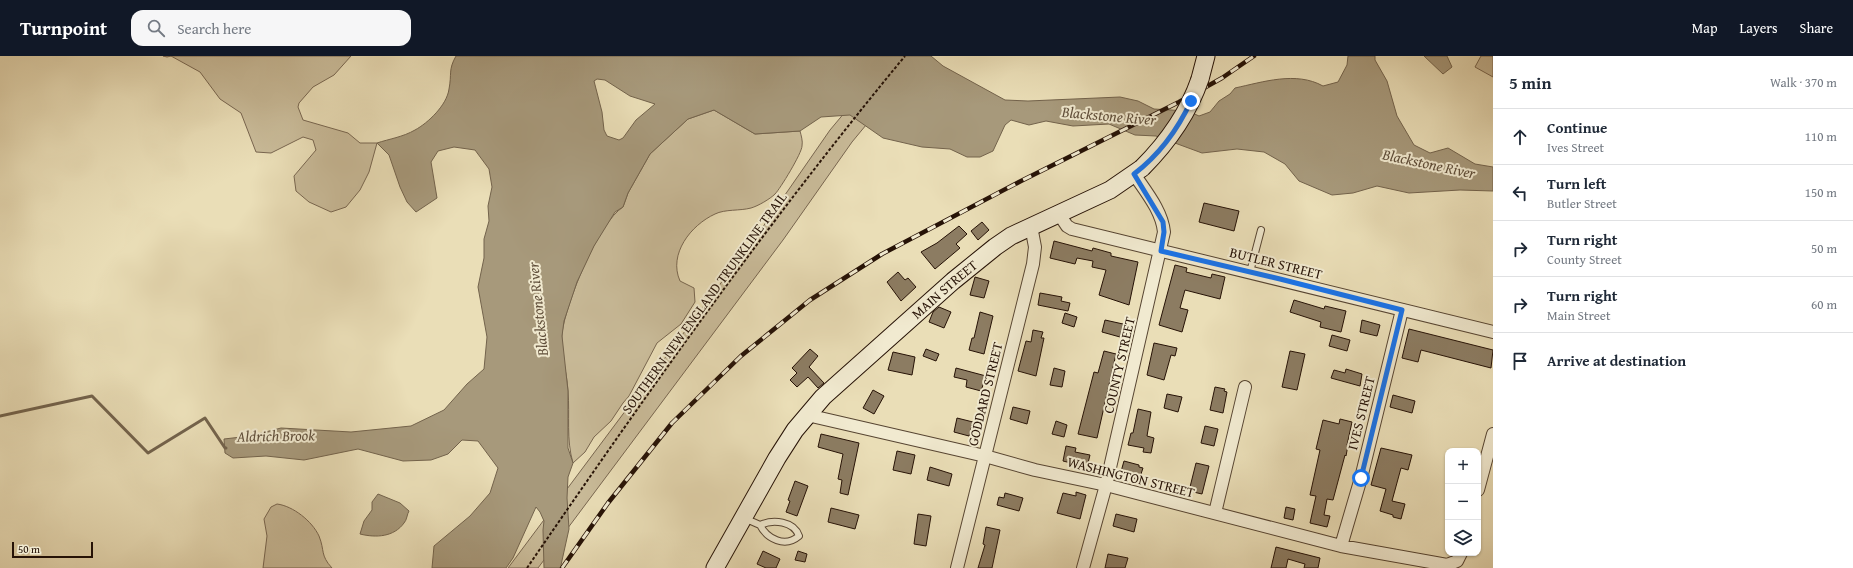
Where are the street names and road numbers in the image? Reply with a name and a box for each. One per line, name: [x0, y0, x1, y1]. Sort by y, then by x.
street label: SOUTHERN NEW ENGLAND TRUNKLINE TRAIL: [617, 188, 791, 418]
street label: BUTLER STREET: [1228, 242, 1325, 284]
street label: MAIN STREET: [907, 255, 982, 324]
street label: COUNTY STREET: [1098, 315, 1140, 415]
street label: GODDARD STREET: [962, 340, 1008, 448]
street label: IVES STREET: [1342, 374, 1380, 452]
street label: WASHINGTON STREET: [1065, 452, 1197, 503]

